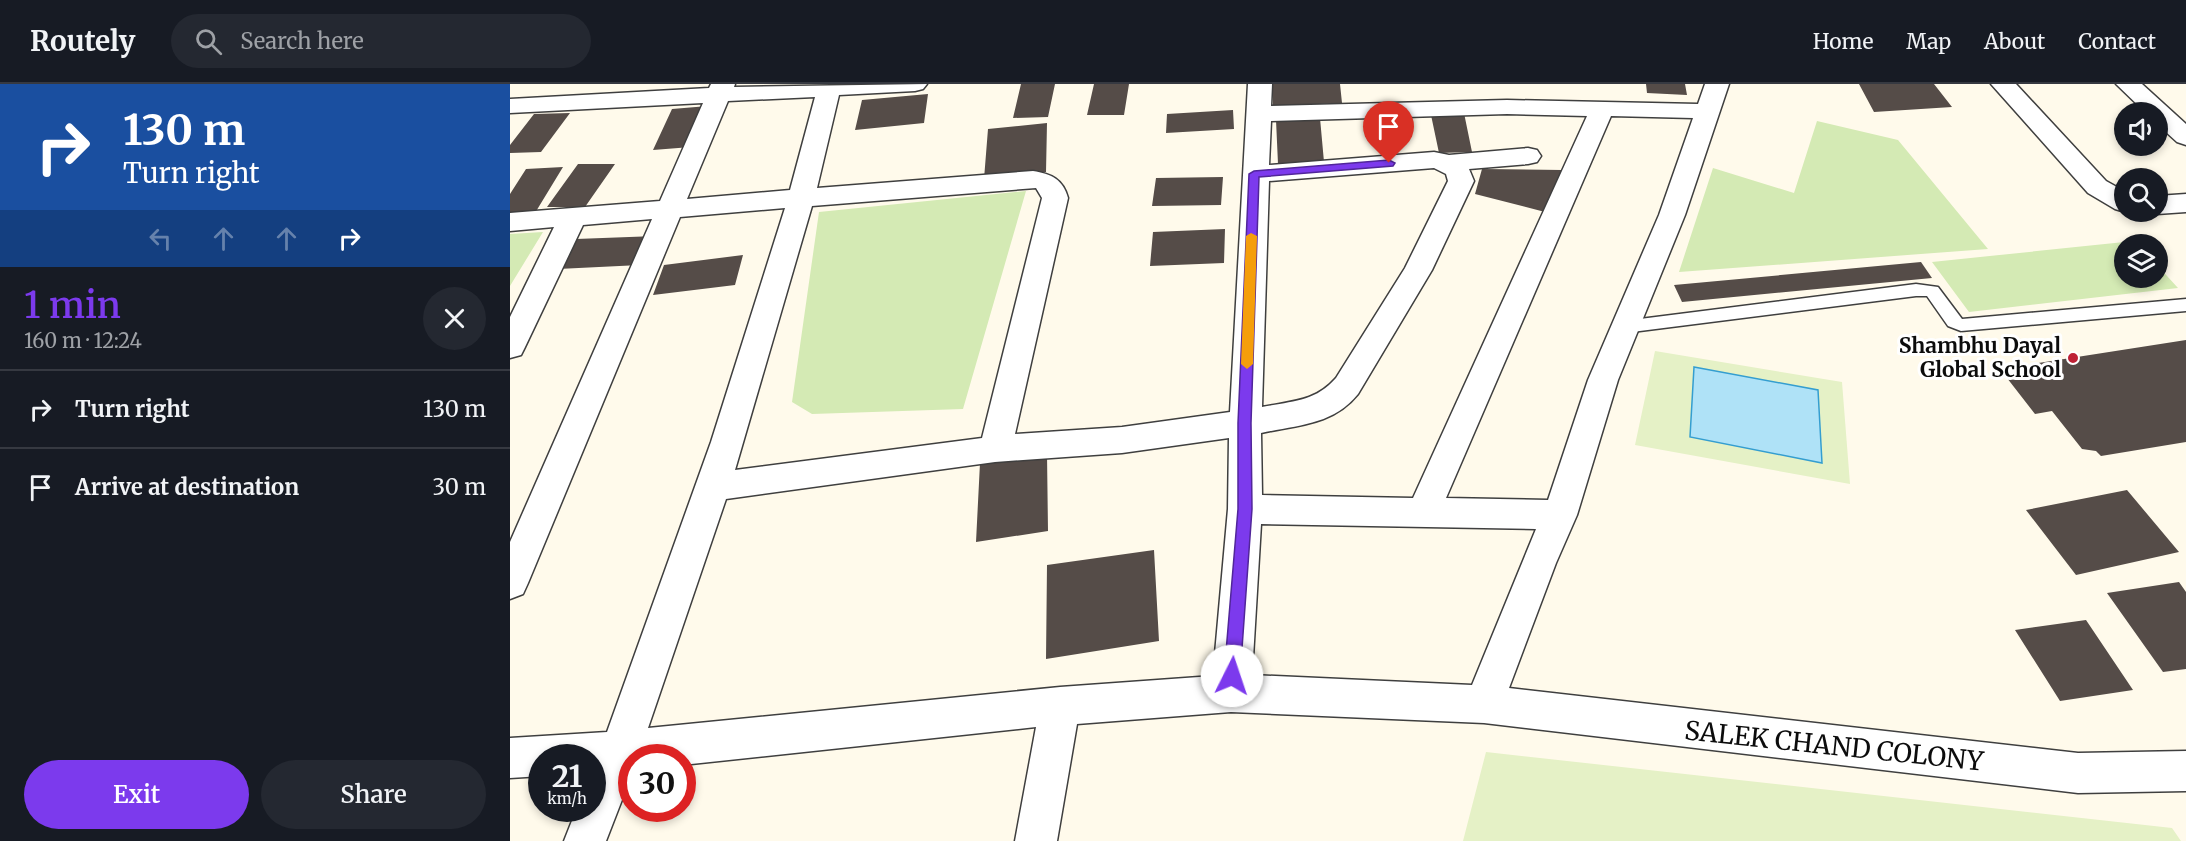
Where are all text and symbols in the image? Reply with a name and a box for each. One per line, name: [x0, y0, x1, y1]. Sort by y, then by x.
search box: [171, 14, 591, 68]
text: Routely: [30, 23, 135, 59]
icon: search: [192, 25, 225, 58]
text: Search here: [240, 27, 364, 55]
text: Home: [1813, 28, 1873, 55]
text: Map: [1906, 28, 1951, 55]
text: About: [1984, 28, 2045, 55]
text: Contact: [2078, 28, 2156, 55]
pin: [1363, 101, 1414, 163]
map controls: [2114, 102, 2168, 288]
button: sound: [2114, 102, 2168, 156]
text: 130 m: [123, 104, 245, 156]
icon: right: [24, 108, 102, 186]
icon: arrive: [1372, 110, 1405, 143]
text: Turn right: [123, 156, 260, 190]
button: search: [2114, 168, 2168, 222]
icon: left: [144, 222, 177, 255]
icon: ahead: [207, 222, 240, 255]
icon: ahead: [270, 222, 303, 255]
icon: right: [333, 222, 366, 255]
button: layers: [2114, 234, 2168, 288]
text: 1 min: [24, 283, 121, 328]
button: close: [423, 287, 486, 350]
text: 160 m · 12:24: [24, 328, 142, 353]
place label: Shambhu Dayal Global School: [1899, 332, 2061, 383]
marker: Shambhu Dayal Global School: [2066, 351, 2080, 365]
icon: right: [24, 393, 57, 426]
text: Turn right: [75, 395, 189, 423]
text: 130 m: [423, 395, 486, 423]
icon: arrive: [24, 471, 57, 504]
text: Arrive at destination: [75, 473, 299, 501]
text: 30 m: [432, 473, 486, 501]
position arrow: [1200, 644, 1264, 708]
street label: SALEK CHAND COLONY: [1683, 713, 1986, 778]
speed limit sign: 30: [618, 744, 696, 822]
text: 21: [552, 757, 582, 795]
button: Exit: [24, 760, 249, 829]
button: Share: [261, 760, 486, 829]
text: km/h: [547, 789, 587, 808]

